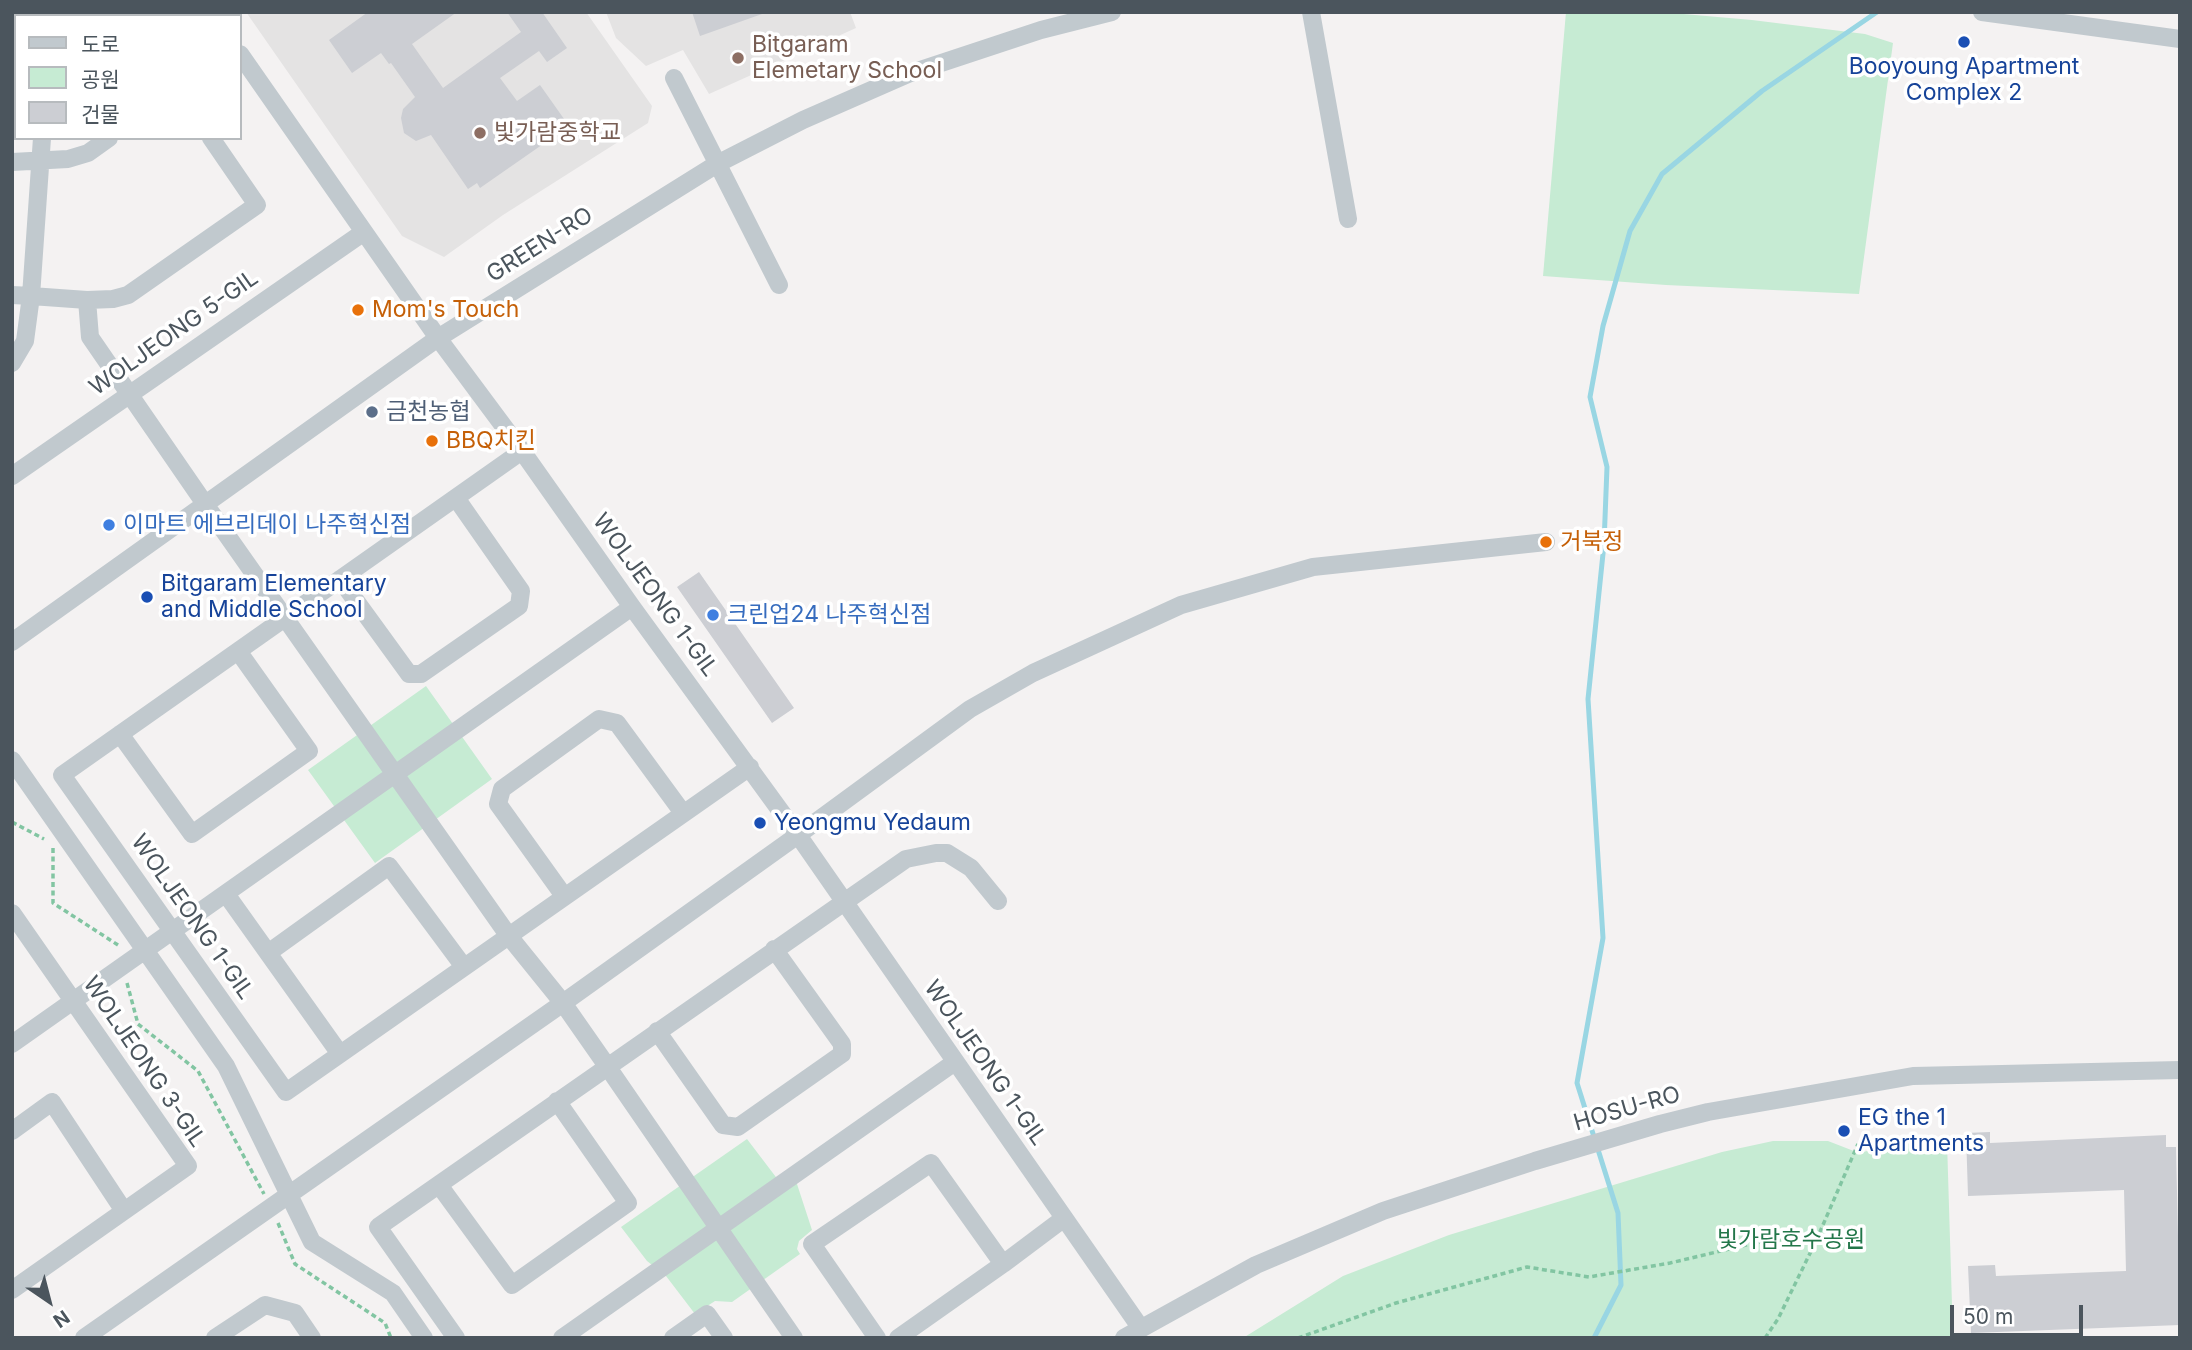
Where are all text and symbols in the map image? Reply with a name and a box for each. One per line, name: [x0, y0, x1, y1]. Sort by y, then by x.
legend: [14, 14, 242, 140]
place label: Bitgaram Elemetary School: [752, 31, 942, 85]
text: 도로: [81, 32, 120, 57]
marker: Booyoung Apartment Complex 2: [1956, 34, 1972, 50]
marker: Bitgaram Elemetary School: [730, 50, 746, 66]
place label: Booyoung Apartment Complex 2: [1849, 53, 2079, 107]
text: 공원: [81, 67, 120, 92]
text: 건물: [81, 102, 120, 127]
place label: 빛가람중학교: [494, 119, 621, 147]
marker: 빛가람중학교: [472, 125, 488, 141]
street label: GREEN-RO: [482, 202, 598, 288]
street label: WOLJEONG 5-GIL: [84, 264, 264, 402]
place label: Mom's Touch: [372, 296, 519, 324]
marker: Mom's Touch: [350, 302, 366, 318]
place label: 금천농협: [386, 398, 471, 426]
marker: 금천농협: [364, 404, 380, 420]
place label: BBQ치킨: [446, 427, 536, 455]
marker: BBQ치킨: [424, 433, 440, 449]
street label: WOLJEONG 1-GIL: [587, 508, 723, 682]
place label: 이마트 에브리데이 나주혁신점: [123, 511, 411, 539]
marker: 이마트 에브리데이 나주혁신점: [101, 517, 117, 533]
place label: 거북정: [1560, 528, 1623, 556]
marker: 거북정: [1538, 534, 1554, 550]
place label: Bitgaram Elementary and Middle School: [161, 570, 387, 624]
marker: Bitgaram Elementary and Middle School: [139, 589, 155, 605]
place label: 크린업24 나주혁신점: [727, 601, 931, 629]
marker: 크린업24 나주혁신점: [705, 607, 721, 623]
place label: Yeongmu Yedaum: [774, 809, 971, 837]
marker: Yeongmu Yedaum: [752, 815, 768, 831]
street label: WOLJEONG 1-GIL: [125, 829, 259, 1005]
street label: WOLJEONG 3-GIL: [77, 971, 211, 1153]
street label: WOLJEONG 1-GIL: [918, 975, 1052, 1151]
street label: HOSU-RO: [1571, 1081, 1683, 1137]
place label: EG the 1 Apartments: [1858, 1104, 1984, 1158]
marker: EG the 1 Apartments: [1836, 1123, 1852, 1139]
park label: 빛가람호수공원: [1717, 1226, 1865, 1254]
north arrow: [14, 1266, 84, 1336]
scale bar: [1954, 1290, 2087, 1334]
text: 50 m: [1963, 1304, 2013, 1329]
text: N: [49, 1305, 74, 1332]

